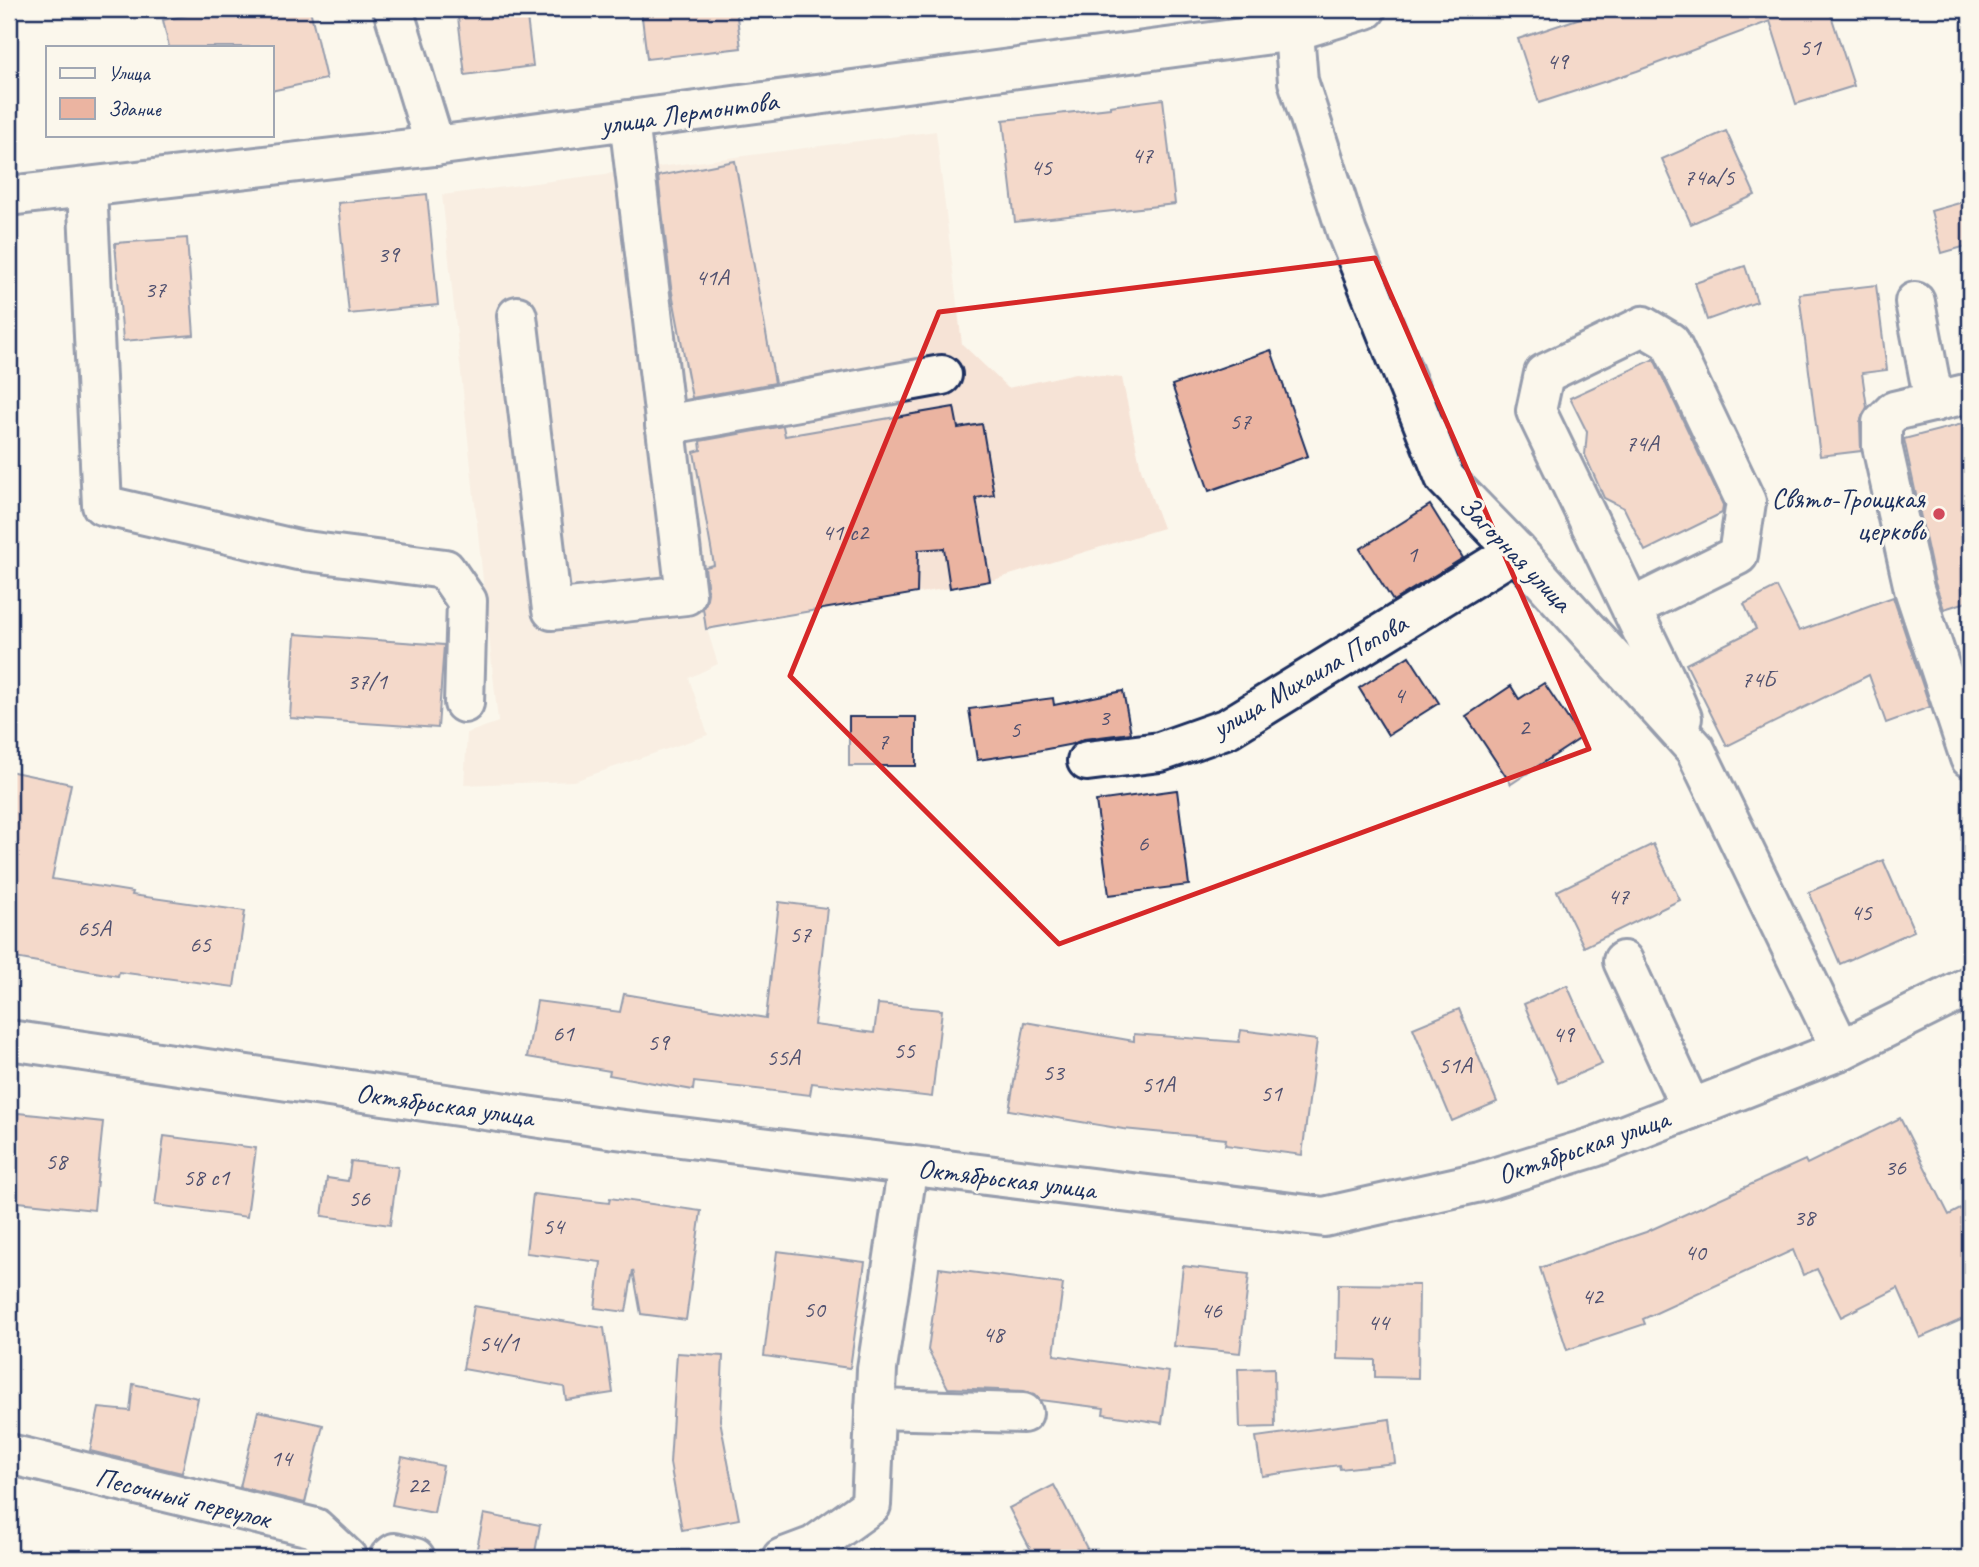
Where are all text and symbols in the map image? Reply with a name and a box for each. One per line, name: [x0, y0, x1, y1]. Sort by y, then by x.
house number: 51: [1799, 32, 1822, 62]
legend: [46, 46, 273, 136]
house number: 49: [1546, 46, 1570, 76]
text: Улица: [108, 60, 151, 86]
street label: улица Лермонтова: [596, 82, 782, 143]
text: Здание: [108, 96, 162, 122]
house number: 47: [1131, 140, 1154, 170]
house number: 45: [1030, 152, 1053, 182]
house number: 74а/5: [1684, 162, 1736, 192]
house number: 39: [377, 239, 401, 269]
house number: 41А: [695, 262, 730, 292]
house number: 37: [144, 274, 167, 304]
house number: 57: [1229, 406, 1252, 436]
house number: 74А: [1625, 428, 1660, 458]
place label: Свято-Троицкая церковь: [1772, 481, 1927, 548]
street label: Загорная улица: [1452, 488, 1581, 620]
marker: Свято-Троицкая церковь: [1931, 506, 1947, 522]
house number: 41 с2: [822, 517, 871, 547]
house number: 1: [1407, 539, 1419, 569]
street label: улица Михаила Попова: [1204, 605, 1415, 746]
house number: 74Б: [1741, 664, 1779, 694]
house number: 37/1: [347, 666, 388, 696]
house number: 4: [1394, 680, 1407, 710]
house number: 3: [1099, 702, 1112, 732]
house number: 2: [1519, 712, 1532, 742]
house number: 5: [1010, 714, 1022, 744]
house number: 7: [878, 726, 890, 756]
house number: 6: [1138, 828, 1150, 858]
house number: 47: [1607, 881, 1630, 911]
house number: 45: [1850, 897, 1873, 927]
house number: 65А: [77, 913, 112, 943]
house number: 57: [789, 919, 812, 949]
house number: 65: [189, 929, 212, 959]
house number: 61: [552, 1018, 575, 1048]
house number: 49: [1552, 1019, 1576, 1049]
house number: 59: [647, 1027, 671, 1057]
house number: 55: [893, 1035, 916, 1065]
house number: 55А: [766, 1042, 801, 1072]
house number: 51А: [1438, 1050, 1473, 1080]
house number: 53: [1042, 1057, 1066, 1087]
house number: 51А: [1141, 1069, 1176, 1099]
street label: Октябрьская улица: [354, 1075, 538, 1135]
house number: 51: [1260, 1078, 1283, 1108]
street label: Октябрьская улица: [1493, 1100, 1676, 1192]
house number: 58: [45, 1146, 69, 1176]
street label: Октябрьская улица: [916, 1150, 1100, 1207]
house number: 36: [1884, 1152, 1907, 1182]
house number: 58 с1: [183, 1162, 231, 1192]
house number: 56: [348, 1183, 371, 1213]
house number: 38: [1793, 1202, 1817, 1232]
house number: 54: [542, 1211, 566, 1241]
house number: 40: [1684, 1237, 1708, 1267]
house number: 42: [1581, 1281, 1605, 1311]
house number: 50: [803, 1294, 827, 1324]
house number: 46: [1200, 1295, 1223, 1325]
house number: 44: [1367, 1307, 1391, 1337]
house number: 48: [982, 1319, 1006, 1349]
house number: 54/1: [479, 1328, 520, 1358]
house number: 14: [270, 1443, 294, 1473]
street label: Песочный переулок: [92, 1459, 276, 1537]
house number: 22: [407, 1470, 431, 1500]

